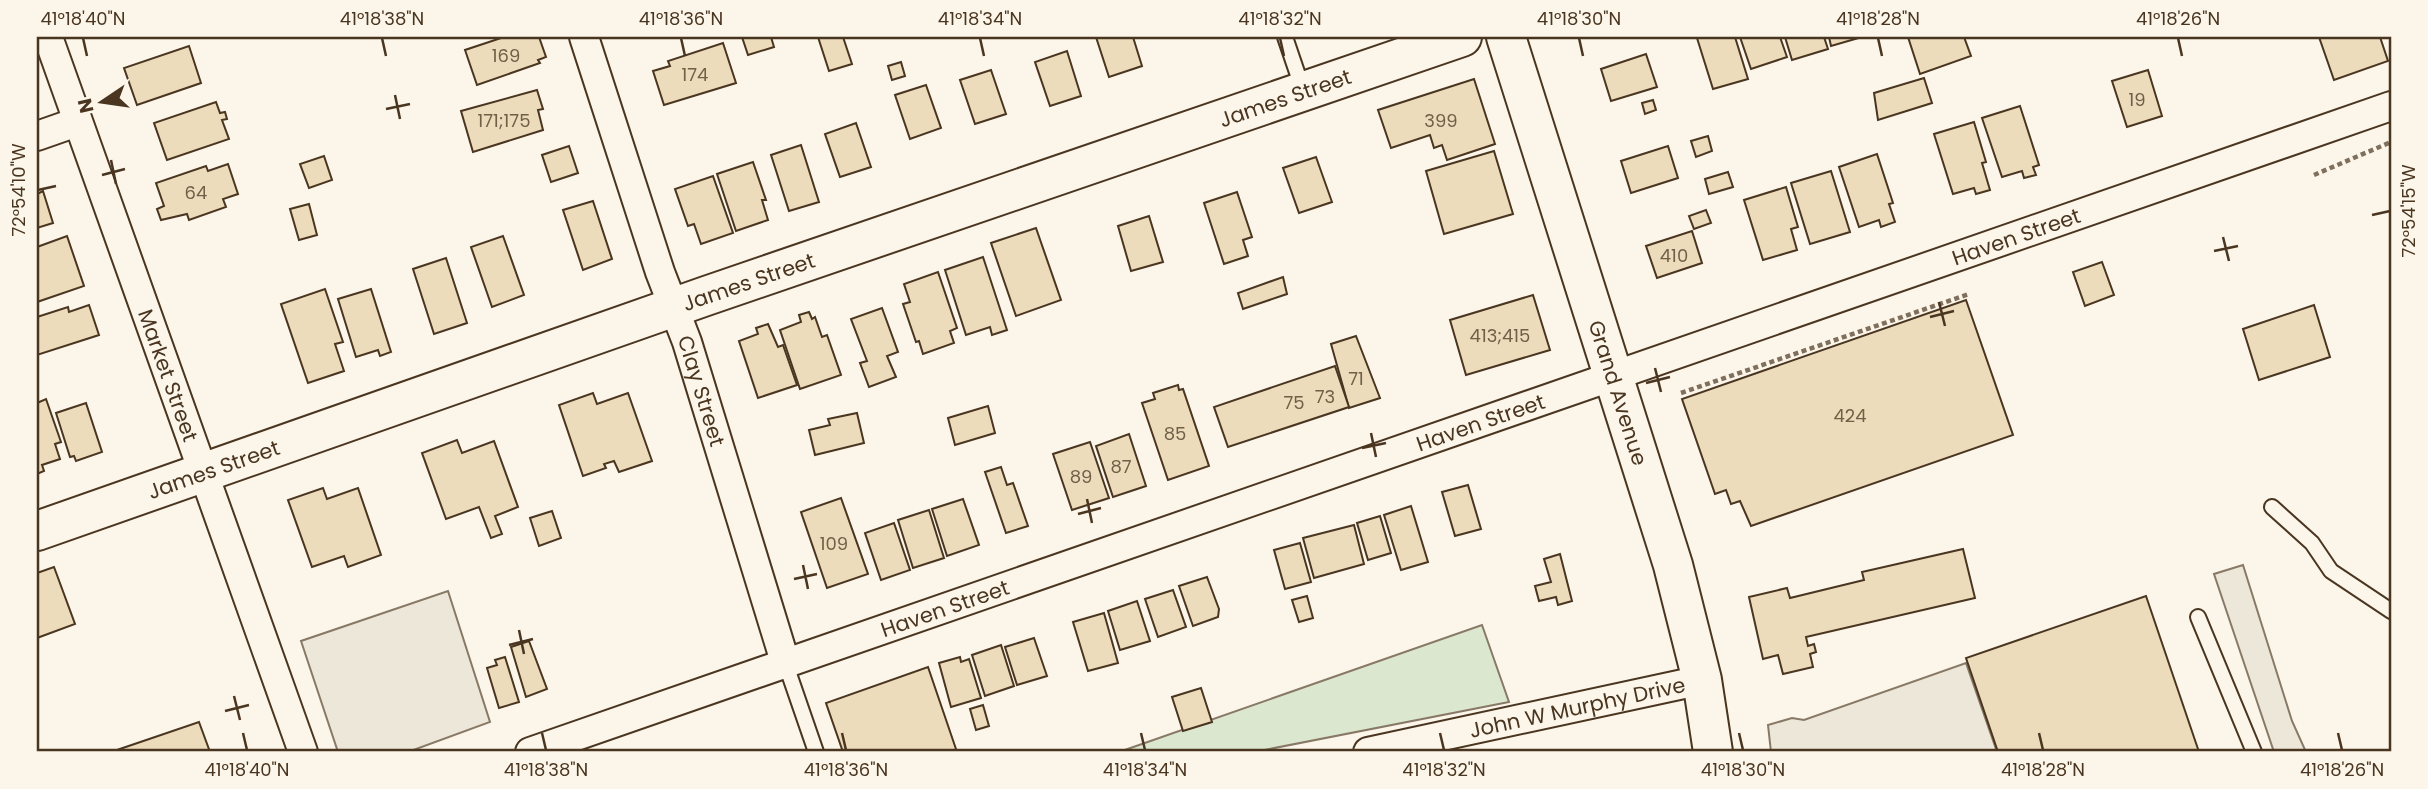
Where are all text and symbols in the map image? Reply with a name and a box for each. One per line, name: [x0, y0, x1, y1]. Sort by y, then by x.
text: 41°18'40"N: [41, 6, 125, 31]
text: 41°18'38"N: [340, 6, 424, 31]
text: 41°18'36"N: [639, 6, 723, 31]
text: 41°18'34"N: [938, 6, 1022, 31]
text: 41°18'32"N: [1238, 6, 1322, 31]
text: 41°18'30"N: [1537, 6, 1621, 31]
text: 41°18'28"N: [1836, 6, 1920, 31]
text: 41°18'26"N: [2136, 6, 2220, 31]
house number: 169: [492, 43, 520, 68]
house number: 174: [682, 62, 708, 87]
street label: James Street: [1215, 62, 1355, 134]
north arrow: [66, 66, 136, 136]
house number: 19: [2128, 87, 2146, 112]
text: N: [71, 96, 101, 116]
house number: 171;175: [478, 108, 531, 133]
house number: 399: [1424, 108, 1458, 133]
text: 72°54'10"W: [6, 143, 31, 236]
text: 72°54'15"W: [2396, 164, 2421, 257]
house number: 64: [185, 180, 207, 205]
street label: Haven Street: [1948, 200, 2084, 272]
house number: 410: [1660, 243, 1688, 268]
street label: James Street: [678, 245, 819, 318]
street label: Market Street: [132, 305, 206, 445]
street label: Grand Avenue: [1582, 316, 1655, 469]
house number: 413;415: [1470, 323, 1530, 348]
street label: Clay Street: [671, 332, 733, 450]
house number: 71: [1348, 366, 1364, 391]
house number: 73: [1315, 384, 1335, 409]
street label: Haven Street: [1412, 386, 1549, 458]
house number: 75: [1283, 390, 1305, 415]
house number: 424: [1834, 403, 1867, 428]
house number: 85: [1164, 421, 1186, 446]
street label: James Street: [143, 432, 283, 506]
house number: 87: [1110, 454, 1132, 479]
house number: 89: [1070, 464, 1092, 489]
house number: 109: [820, 531, 848, 556]
street label: Haven Street: [877, 572, 1013, 644]
street label: John W Murphy Drive: [1466, 670, 1688, 744]
text: 41°18'40"N: [205, 757, 289, 782]
text: 41°18'38"N: [504, 757, 588, 782]
text: 41°18'36"N: [804, 757, 888, 782]
text: 41°18'34"N: [1103, 757, 1187, 782]
text: 41°18'32"N: [1402, 757, 1486, 782]
text: 41°18'30"N: [1701, 757, 1785, 782]
text: 41°18'28"N: [2001, 757, 2085, 782]
text: 41°18'26"N: [2300, 757, 2384, 782]

